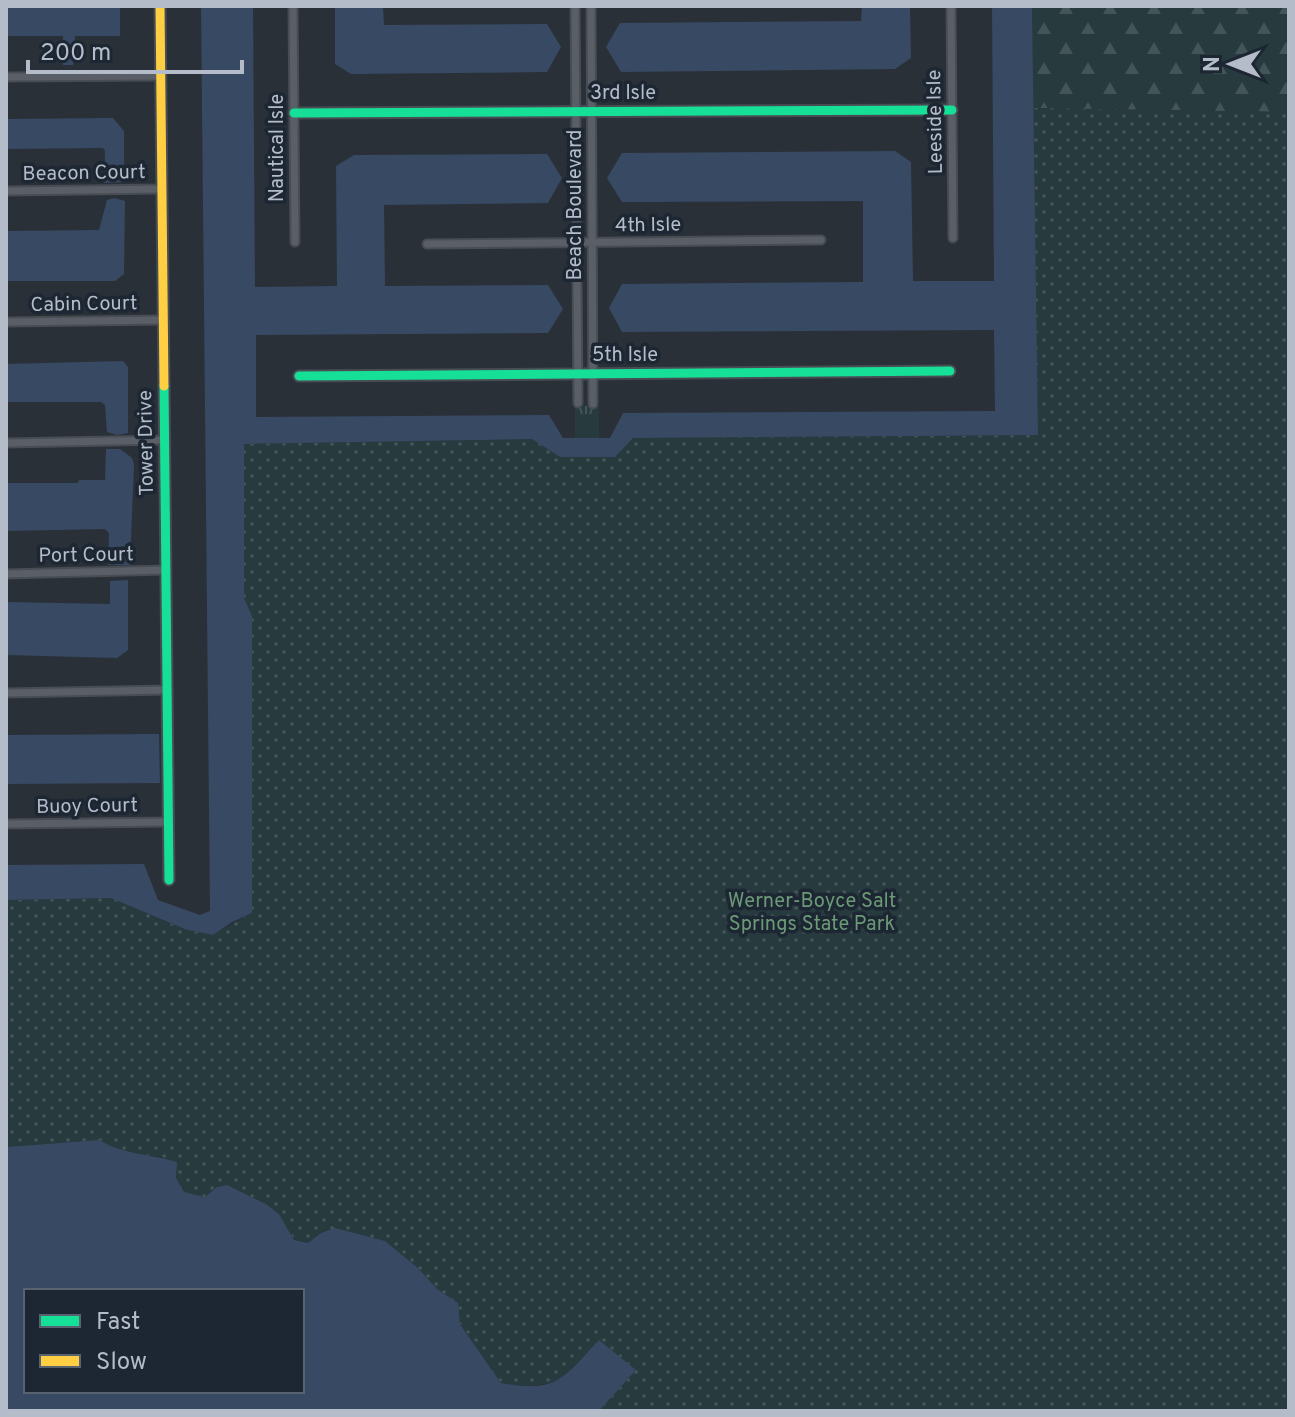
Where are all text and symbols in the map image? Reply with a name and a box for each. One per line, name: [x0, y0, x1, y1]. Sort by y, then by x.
scale bar: [28, 24, 242, 74]
north arrow: [1191, 24, 1271, 104]
text: 200 m: [40, 39, 111, 69]
text: N: [1200, 56, 1227, 72]
street label: Leeside Isle: [922, 69, 950, 175]
street label: 3rd Isle: [590, 81, 656, 107]
street label: Nautical Isle: [265, 94, 291, 202]
street label: Beach Boulevard: [563, 129, 589, 281]
street label: Beacon Court: [22, 160, 146, 188]
street label: 4th Isle: [615, 212, 681, 240]
street label: Cabin Court: [30, 291, 138, 319]
street label: 5th Isle: [592, 343, 658, 369]
street label: Tower Drive: [133, 390, 161, 496]
street label: Port Court: [38, 542, 134, 570]
street label: Buoy Court: [36, 793, 138, 821]
park label: Werner-Boyce Salt Springs State Park: [728, 889, 896, 938]
legend: [24, 1289, 304, 1393]
text: Fast: [96, 1308, 140, 1338]
text: Slow: [96, 1348, 147, 1378]

